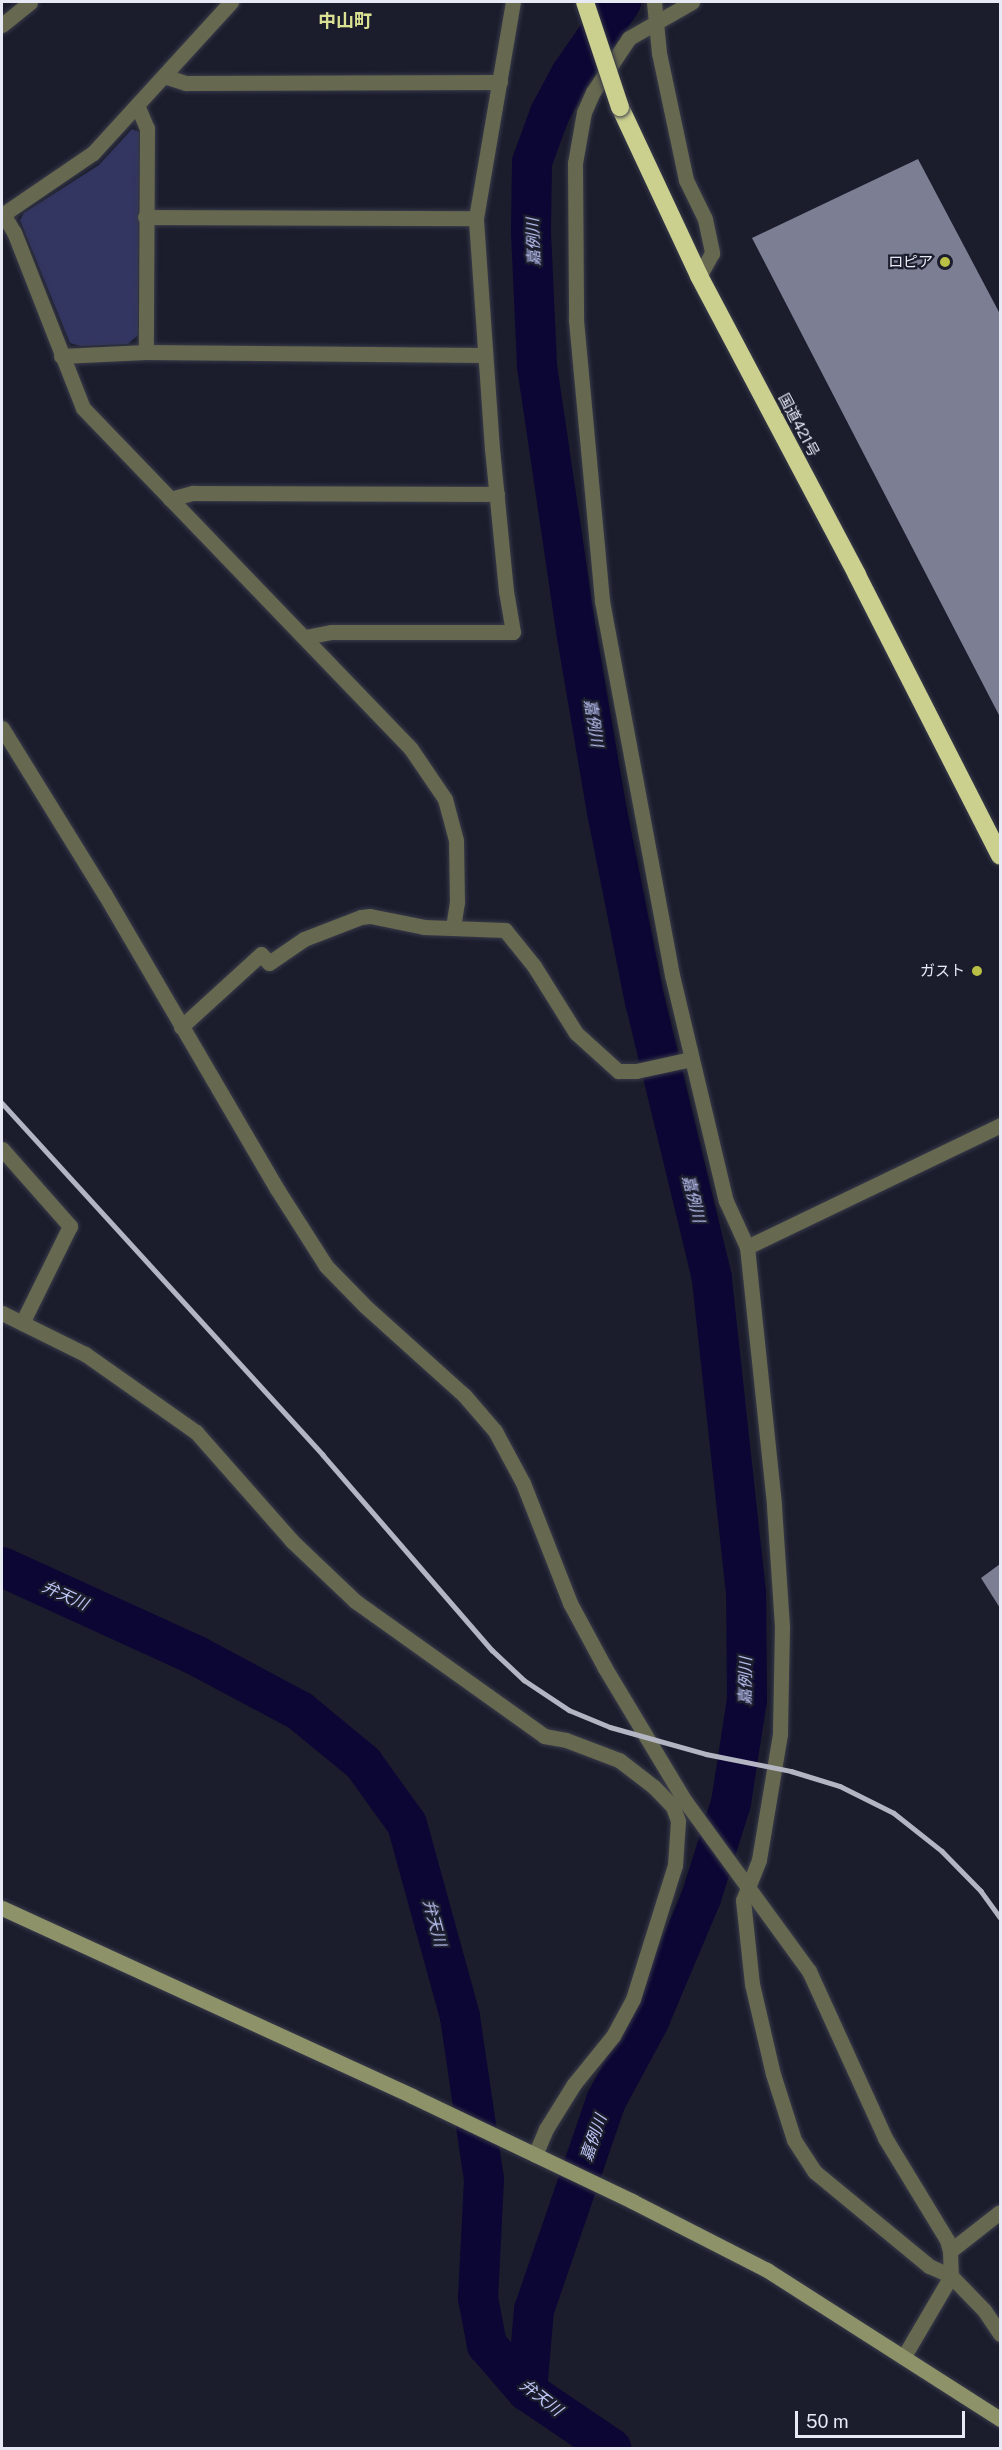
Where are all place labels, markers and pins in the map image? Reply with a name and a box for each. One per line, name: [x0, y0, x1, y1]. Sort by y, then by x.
place label: ロピア: [888, 253, 933, 271]
marker: ロピア: [938, 255, 952, 269]
place label: ガスト: [920, 962, 965, 980]
marker: ガスト: [970, 964, 984, 978]

